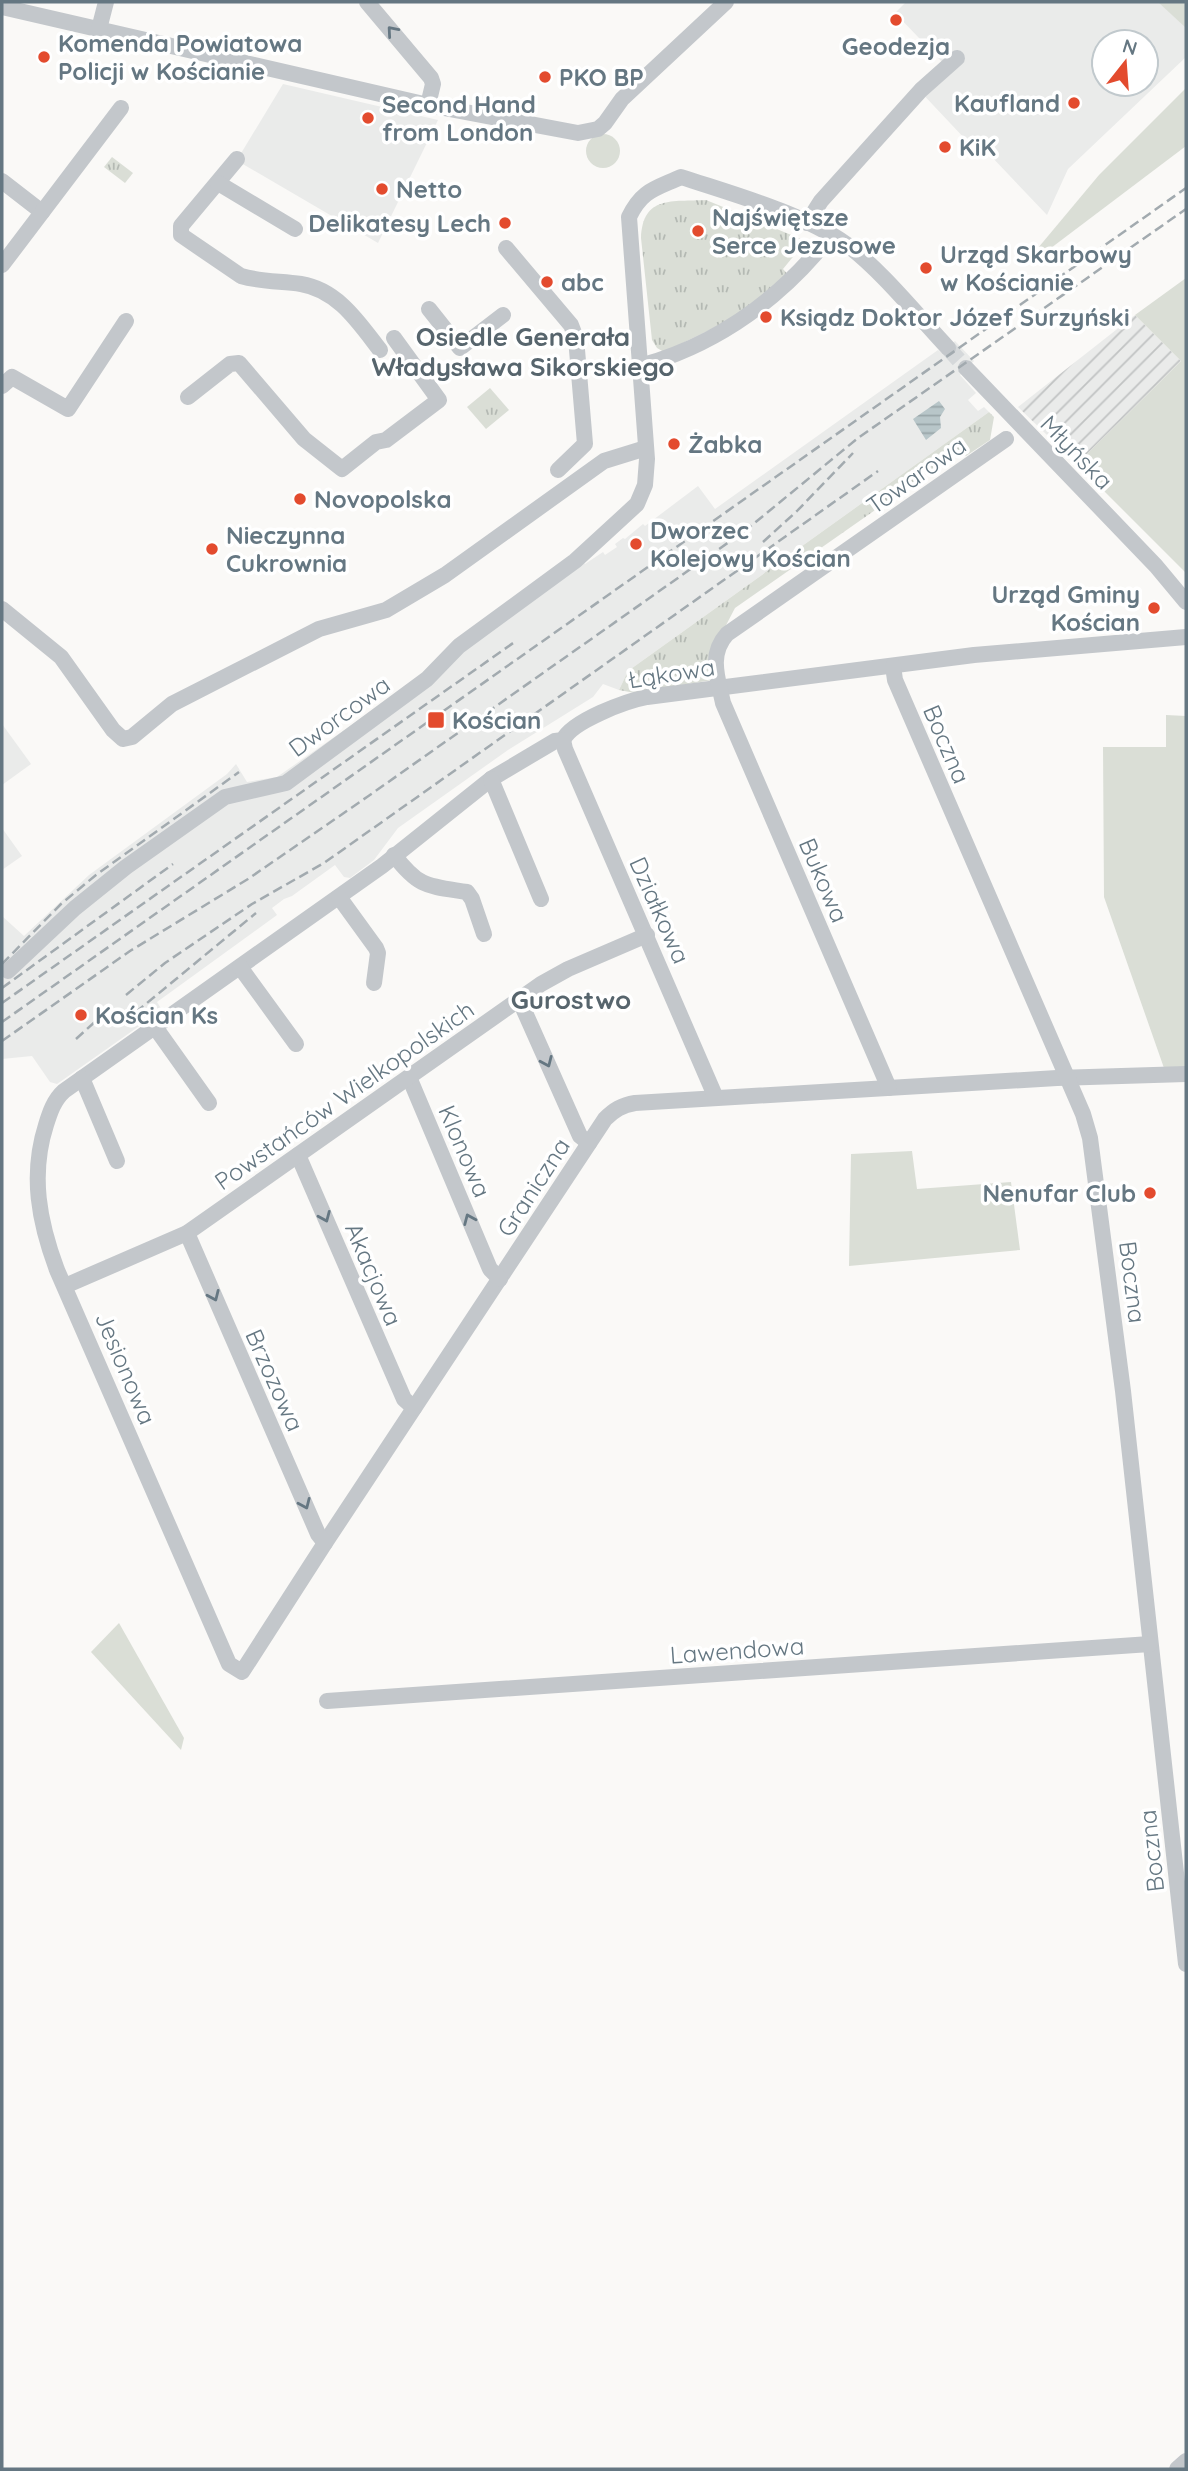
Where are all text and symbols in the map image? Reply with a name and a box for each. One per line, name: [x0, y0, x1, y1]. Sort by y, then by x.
marker: Geodezja: [888, 12, 904, 28]
one-way arrow: [388, 26, 400, 39]
place label: Komenda Powiatowa Policji w Kościanie: [58, 28, 302, 86]
north arrow: [1090, 28, 1160, 98]
place label: Geodezja: [842, 31, 950, 61]
text: N: [1120, 33, 1140, 60]
marker: Komenda Powiatowa Policji w Kościanie: [36, 49, 52, 65]
place label: PKO BP: [559, 62, 644, 92]
marker: PKO BP: [537, 69, 553, 85]
place label: Kaufland: [954, 88, 1060, 118]
place label: Second Hand from London: [382, 89, 536, 147]
marker: Kaufland: [1066, 95, 1082, 111]
marker: Second Hand from London: [360, 110, 376, 126]
place label: KiK: [959, 132, 996, 162]
marker: KiK: [937, 139, 953, 155]
place label: Netto: [396, 174, 462, 204]
marker: Netto: [374, 181, 390, 197]
place label: Najświętsze Serce Jezusowe: [712, 202, 896, 260]
place label: Delikatesy Lech: [308, 208, 491, 238]
marker: Delikatesy Lech: [497, 215, 513, 231]
marker: Najświętsze Serce Jezusowe: [690, 223, 706, 239]
place label: Urząd Skarbowy w Kościanie: [940, 239, 1132, 297]
marker: Urząd Skarbowy w Kościanie: [918, 260, 934, 276]
place label: abc: [561, 267, 604, 297]
marker: abc: [539, 274, 555, 290]
place label: Ksiądz Doktor Józef Surzyński: [780, 302, 1130, 332]
marker: Ksiądz Doktor Józef Surzyński: [758, 309, 774, 325]
district label: Osiedle Generała Władysława Sikorskiego: [372, 320, 674, 383]
street label: Młyńska: [1034, 409, 1120, 495]
place label: Żabka: [688, 429, 762, 459]
street label: Towarowa: [860, 430, 972, 520]
marker: Żabka: [666, 436, 682, 452]
place label: Novopolska: [314, 484, 452, 514]
marker: Novopolska: [292, 491, 308, 507]
place label: Dworzec Kolejowy Kościan: [650, 515, 851, 573]
place label: Nieczynna Cukrownia: [226, 520, 347, 578]
marker: Dworzec Kolejowy Kościan: [628, 536, 644, 552]
marker: Nieczynna Cukrownia: [204, 541, 220, 557]
place label: Urząd Gminy Kościan: [991, 579, 1140, 637]
marker: Urząd Gminy Kościan: [1146, 600, 1162, 616]
street label: Łąkowa: [625, 651, 717, 695]
street label: Dworcowa: [282, 669, 396, 763]
street label: Boczna: [917, 700, 977, 788]
place label: Kościan: [452, 705, 541, 735]
marker: Kościan: [426, 710, 446, 730]
street label: Bukowa: [793, 833, 855, 927]
street label: Działkowa: [623, 852, 697, 968]
district label: Gurostwo: [511, 983, 631, 1016]
street label: Powstańców Wielkopolskich: [208, 994, 480, 1196]
place label: Kościan Ks: [95, 1000, 218, 1030]
marker: Kościan Ks: [73, 1007, 89, 1023]
one-way arrow: [539, 1054, 553, 1067]
street label: Klonowa: [432, 1100, 498, 1202]
street label: Graniczna: [490, 1132, 576, 1242]
place label: Nenufar Club: [983, 1178, 1136, 1208]
marker: Nenufar Club: [1142, 1185, 1158, 1201]
one-way arrow: [317, 1210, 331, 1223]
one-way arrow: [463, 1214, 477, 1226]
street label: Akacjowa: [339, 1218, 409, 1330]
street label: Boczna: [1113, 1239, 1153, 1325]
one-way arrow: [206, 1288, 220, 1301]
street label: Jesionowa: [89, 1307, 163, 1429]
street label: Brzozowa: [239, 1324, 311, 1436]
one-way arrow: [297, 1497, 311, 1510]
street label: Lawendowa: [669, 1630, 805, 1670]
street label: Boczna: [1132, 1808, 1170, 1894]

